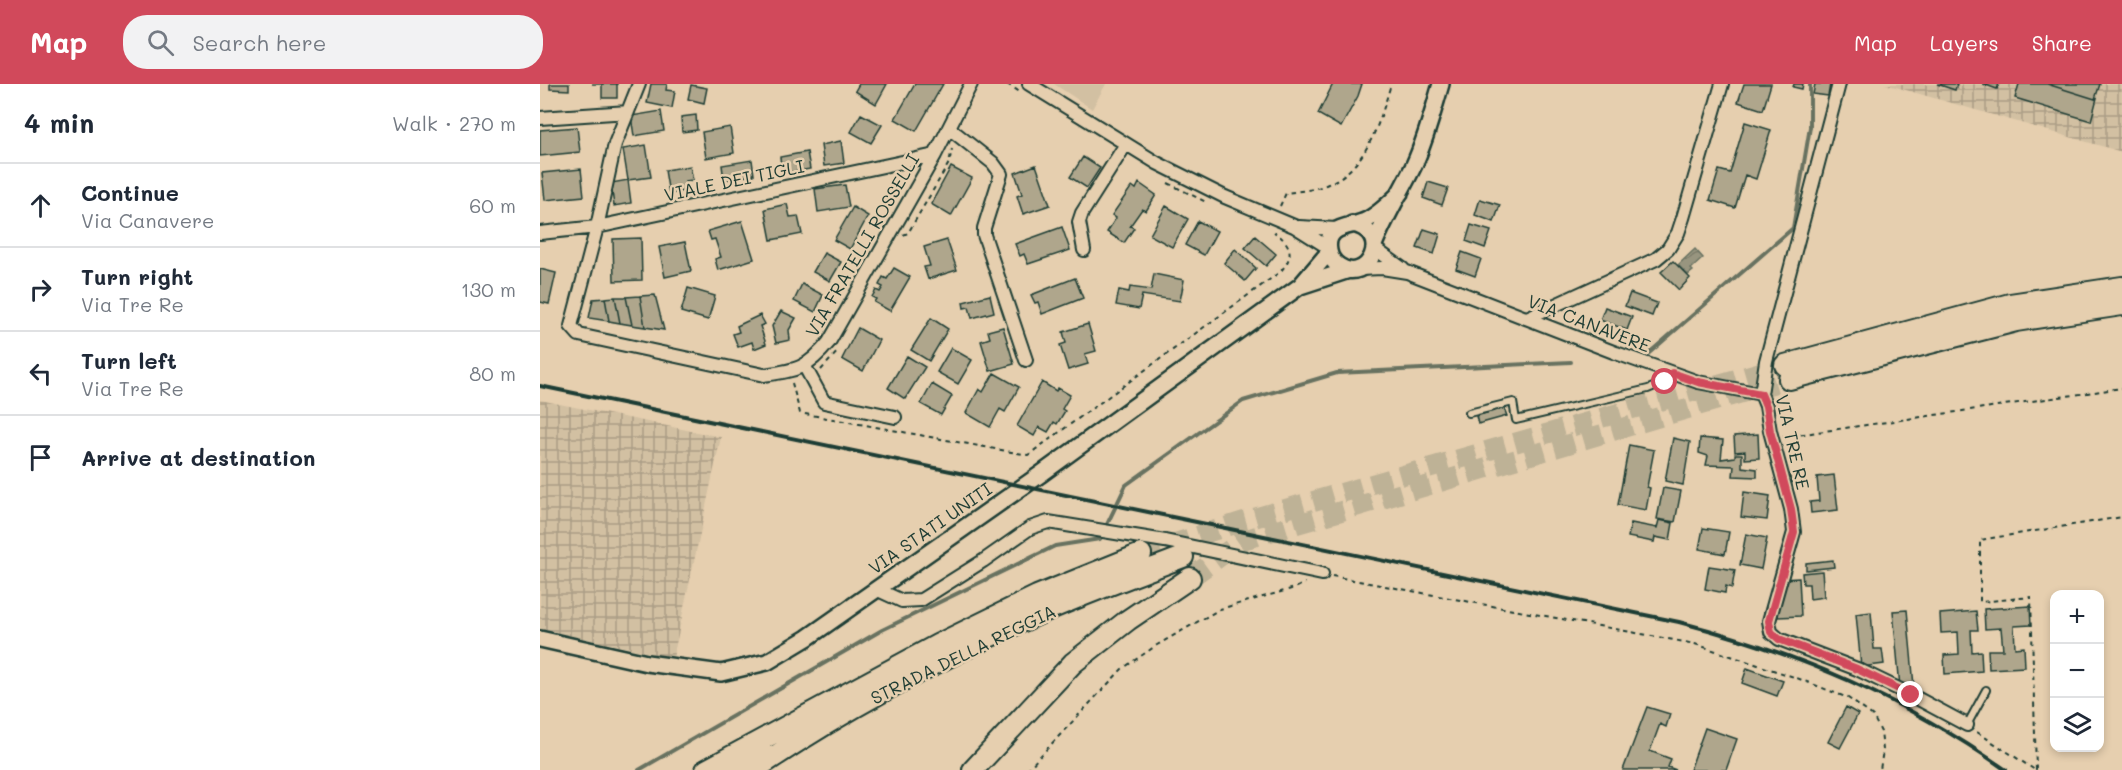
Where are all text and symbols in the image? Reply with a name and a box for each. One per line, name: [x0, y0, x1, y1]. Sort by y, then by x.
search box: [123, 15, 543, 69]
text: Map: [30, 24, 87, 60]
icon: search: [144, 26, 177, 59]
text: Search here: [192, 28, 326, 57]
text: Map: [1854, 29, 1897, 56]
text: Layers: [1930, 29, 1999, 56]
text: Share: [2032, 29, 2092, 56]
text: 4 min: [24, 106, 94, 140]
text: Walk · 270 m: [392, 110, 516, 136]
street label: VIA FRATELLI ROSSELLI: [800, 149, 924, 341]
street label: VIALE DEI TIGLI: [662, 153, 806, 207]
text: Continue: [81, 178, 179, 207]
icon: ahead: [24, 189, 57, 222]
text: 60 m: [469, 192, 516, 218]
text: Via Canavere: [81, 207, 215, 233]
text: Turn right: [81, 262, 193, 291]
icon: right: [24, 273, 57, 306]
text: 130 m: [461, 276, 516, 302]
street label: VIA CANAVERE: [1524, 289, 1654, 357]
text: Via Tre Re: [81, 291, 184, 317]
text: Turn left: [81, 346, 177, 375]
icon: left: [24, 357, 57, 390]
text: 80 m: [469, 360, 516, 386]
route start: [1651, 368, 1677, 394]
text: Via Tre Re: [81, 375, 184, 401]
street label: VIA TRE RE: [1770, 392, 1816, 492]
icon: arrive: [24, 441, 57, 474]
text: Arrive at destination: [81, 443, 316, 472]
street label: VIA STATI UNITI: [864, 477, 996, 579]
map controls: [2050, 590, 2104, 752]
button: +: [2050, 590, 2104, 644]
street label: STRADA DELLA REGGIA: [866, 599, 1060, 709]
button: −: [2050, 644, 2104, 698]
route end: [1897, 681, 1923, 707]
button: layers: [2050, 698, 2104, 752]

